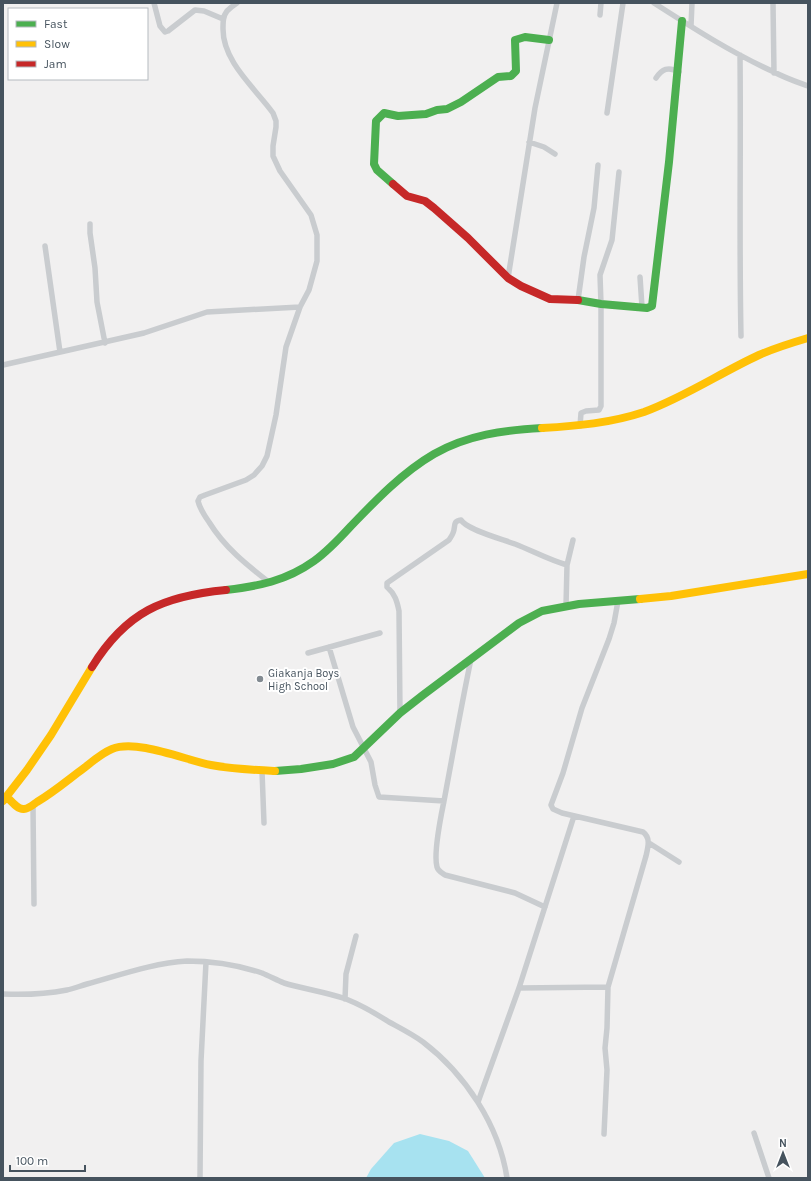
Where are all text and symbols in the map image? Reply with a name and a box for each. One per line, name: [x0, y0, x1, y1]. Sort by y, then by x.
legend: [8, 8, 148, 80]
text: Fast: [44, 17, 68, 31]
text: Slow: [44, 37, 70, 51]
text: Jam: [44, 57, 67, 71]
place label: Giakanja Boys High School: [268, 667, 339, 693]
marker: Giakanja Boys High School: [255, 674, 265, 684]
north arrow: [763, 1133, 803, 1173]
text: N: [779, 1137, 787, 1150]
scale bar: [10, 1147, 85, 1173]
text: 100 m: [16, 1154, 48, 1168]

